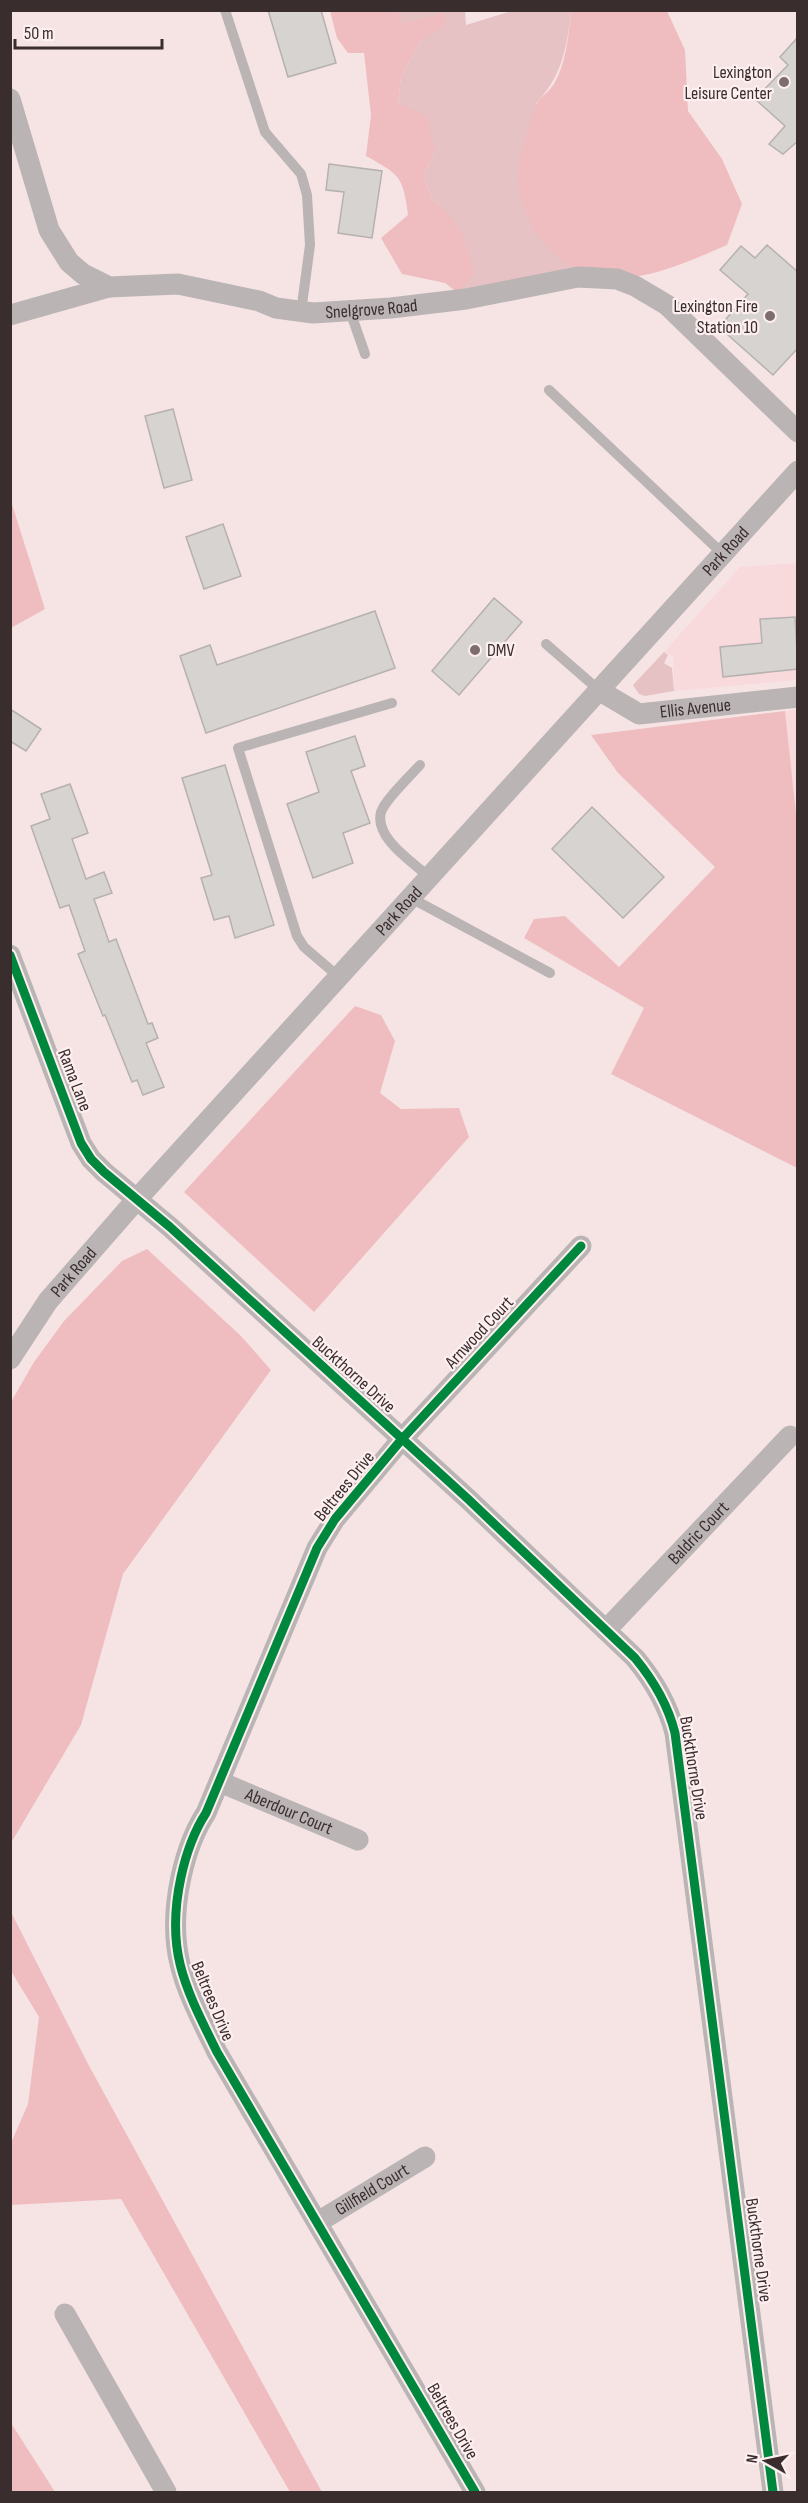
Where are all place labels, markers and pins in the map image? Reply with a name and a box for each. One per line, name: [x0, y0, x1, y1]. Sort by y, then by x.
place label: Lexington Leisure Center: [685, 62, 772, 104]
marker: Lexington Leisure Center: [777, 75, 791, 89]
place label: Lexington Fire Station 10: [674, 296, 758, 338]
marker: Lexington Fire Station 10: [763, 309, 777, 323]
place label: DMV: [487, 640, 515, 661]
marker: DMV: [468, 643, 482, 657]

